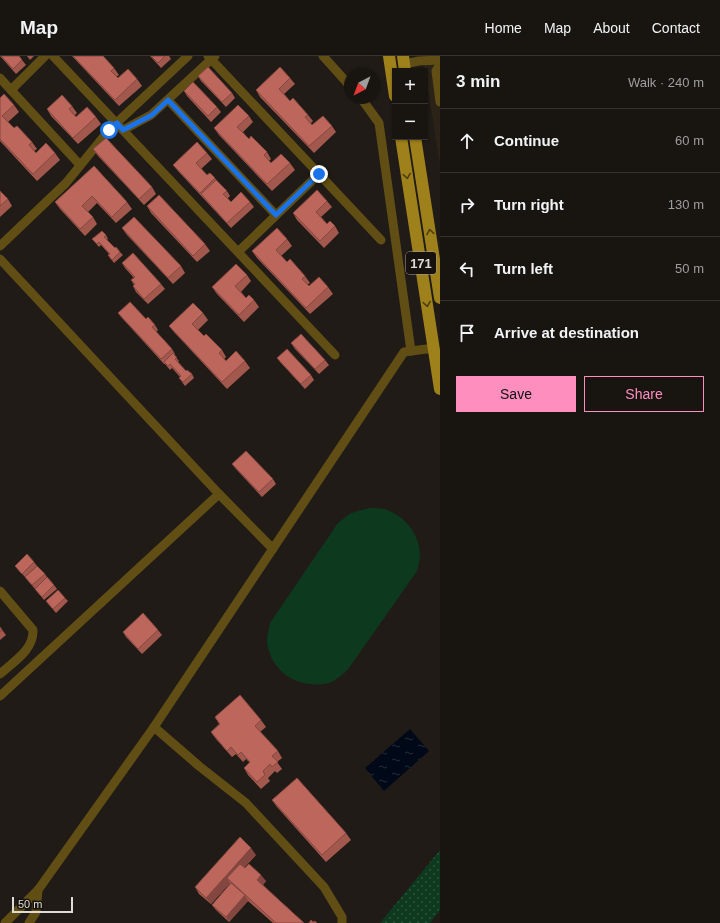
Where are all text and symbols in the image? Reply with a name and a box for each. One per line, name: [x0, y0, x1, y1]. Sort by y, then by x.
text: Map: [20, 17, 58, 38]
text: Home: [485, 20, 522, 36]
text: Map: [544, 20, 571, 36]
text: About: [593, 20, 630, 36]
text: Contact: [652, 20, 700, 36]
north arrow: [344, 68, 380, 104]
map controls: [392, 68, 428, 140]
button: +: [392, 68, 428, 104]
text: 3 min: [456, 72, 500, 91]
text: Walk · 240 m: [628, 75, 704, 90]
button: −: [392, 104, 428, 140]
route start: [100, 121, 118, 139]
icon: ahead: [456, 130, 478, 152]
text: Continue: [494, 132, 559, 149]
text: 60 m: [675, 133, 704, 148]
route end: [310, 165, 328, 183]
one-way arrow: [402, 172, 411, 179]
icon: right: [456, 194, 478, 216]
text: Turn right: [494, 196, 564, 213]
text: 130 m: [668, 197, 704, 212]
one-way arrow: [426, 229, 435, 235]
road number: 171: [406, 252, 436, 274]
icon: left: [456, 258, 478, 280]
text: Turn left: [494, 260, 553, 277]
text: 50 m: [675, 261, 704, 276]
one-way arrow: [422, 301, 431, 307]
icon: arrive: [456, 322, 478, 344]
text: Arrive at destination: [494, 324, 639, 341]
button: Save: [456, 376, 576, 412]
button: Share: [584, 376, 704, 412]
scale bar: [12, 895, 73, 914]
text: 50 m: [18, 898, 42, 910]

